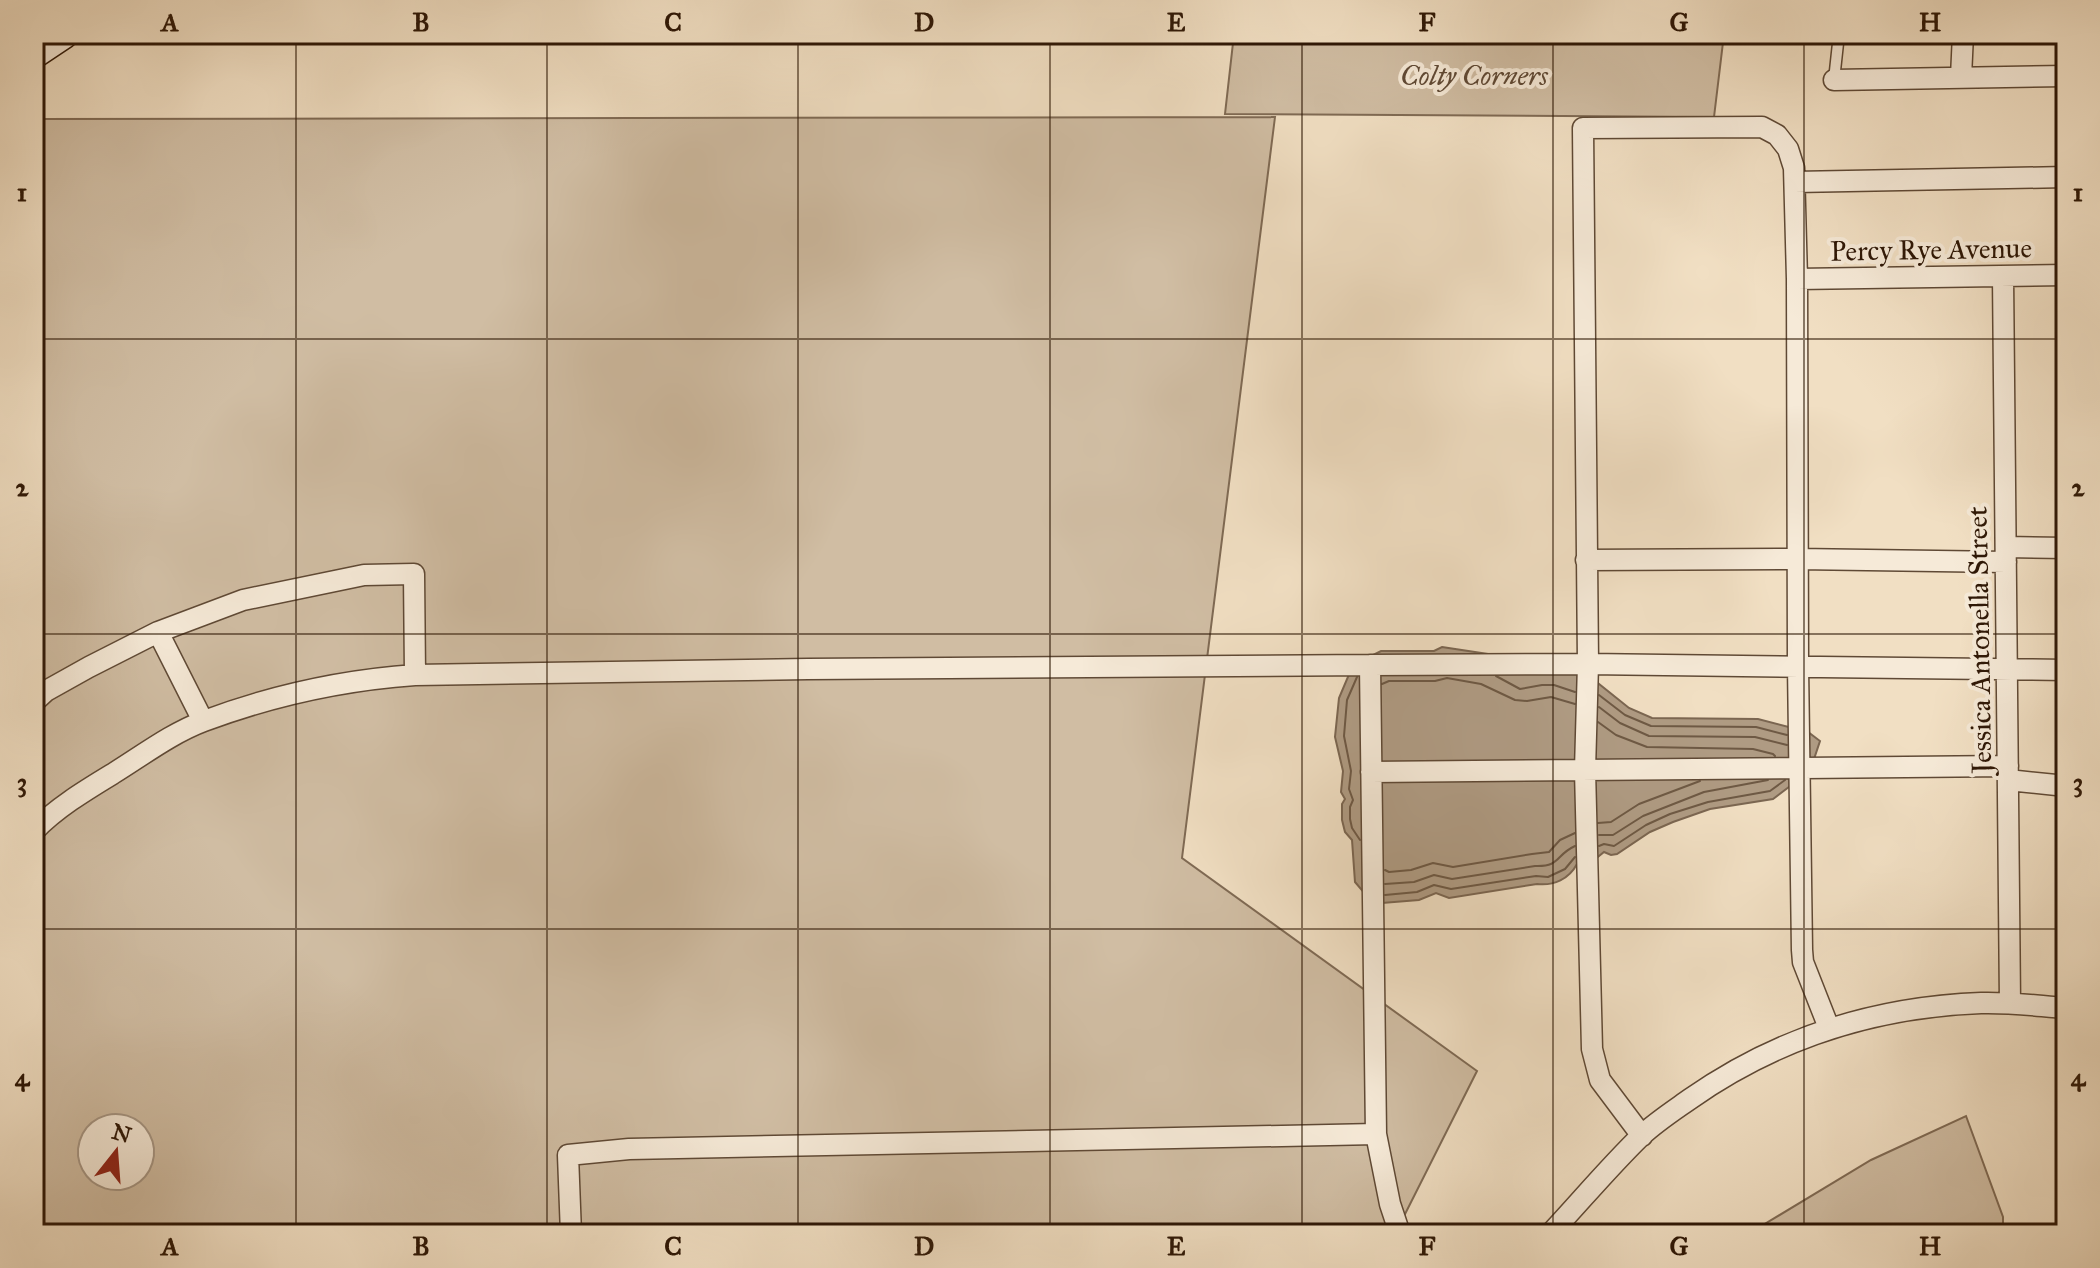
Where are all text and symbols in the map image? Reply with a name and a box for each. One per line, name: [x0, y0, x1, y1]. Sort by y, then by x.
text: A: [159, 6, 179, 38]
text: B: [412, 6, 430, 38]
text: C: [664, 6, 682, 38]
text: D: [914, 6, 934, 38]
text: E: [1167, 6, 1186, 38]
text: F: [1419, 6, 1436, 38]
text: G: [1669, 6, 1689, 38]
text: H: [1919, 6, 1942, 38]
park label: Colty Corners: [1400, 58, 1549, 93]
text: 1: [17, 176, 27, 208]
text: 1: [2073, 176, 2083, 208]
street label: Percy Rye Avenue: [1830, 230, 2032, 269]
text: 2: [16, 471, 30, 503]
text: 2: [2072, 471, 2086, 503]
street label: Jessica Antonella Street: [1960, 506, 1999, 777]
text: 3: [17, 766, 27, 798]
text: 3: [2073, 766, 2083, 798]
text: 4: [15, 1061, 31, 1093]
text: 4: [2071, 1061, 2087, 1093]
north arrow: [76, 1112, 156, 1192]
text: N: [109, 1118, 135, 1149]
text: A: [159, 1230, 179, 1262]
text: B: [412, 1230, 430, 1262]
text: C: [664, 1230, 682, 1262]
text: D: [914, 1230, 934, 1262]
text: E: [1167, 1230, 1186, 1262]
text: F: [1419, 1230, 1436, 1262]
text: G: [1669, 1230, 1689, 1262]
text: H: [1919, 1230, 1942, 1262]

